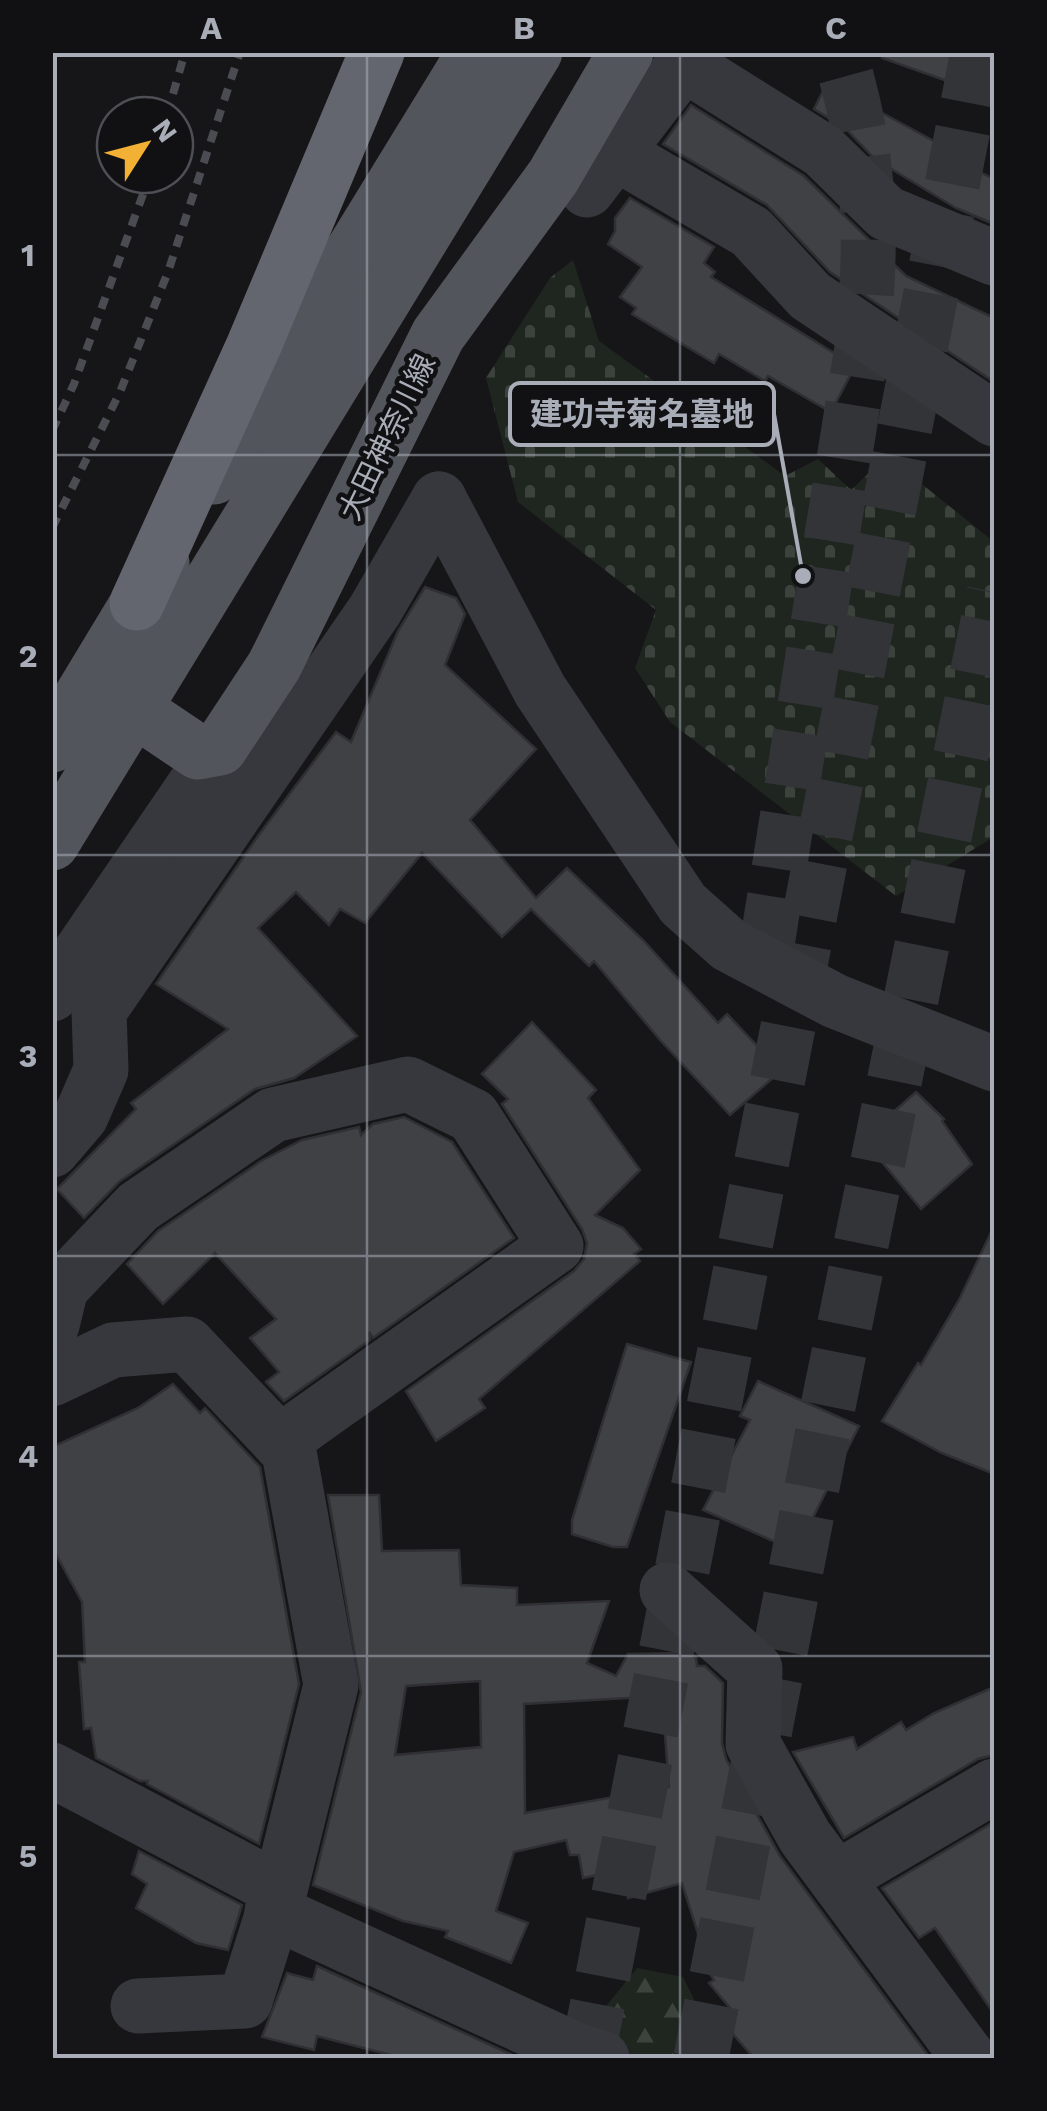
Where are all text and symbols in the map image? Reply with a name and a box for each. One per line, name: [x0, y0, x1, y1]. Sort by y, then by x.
text: A: [200, 9, 222, 47]
text: B: [513, 9, 535, 47]
text: C: [825, 9, 847, 47]
north arrow: [95, 95, 195, 195]
text: N: [145, 113, 184, 149]
text: 1: [21, 236, 35, 274]
street label: 大田神奈川線: [332, 348, 442, 526]
callout: 建功寺菊名墓地: [510, 383, 774, 445]
text: 建功寺菊名墓地: [530, 395, 754, 433]
text: 2: [18, 637, 38, 675]
text: 3: [19, 1037, 37, 1075]
text: 4: [18, 1437, 38, 1475]
text: 5: [19, 1837, 37, 1875]

